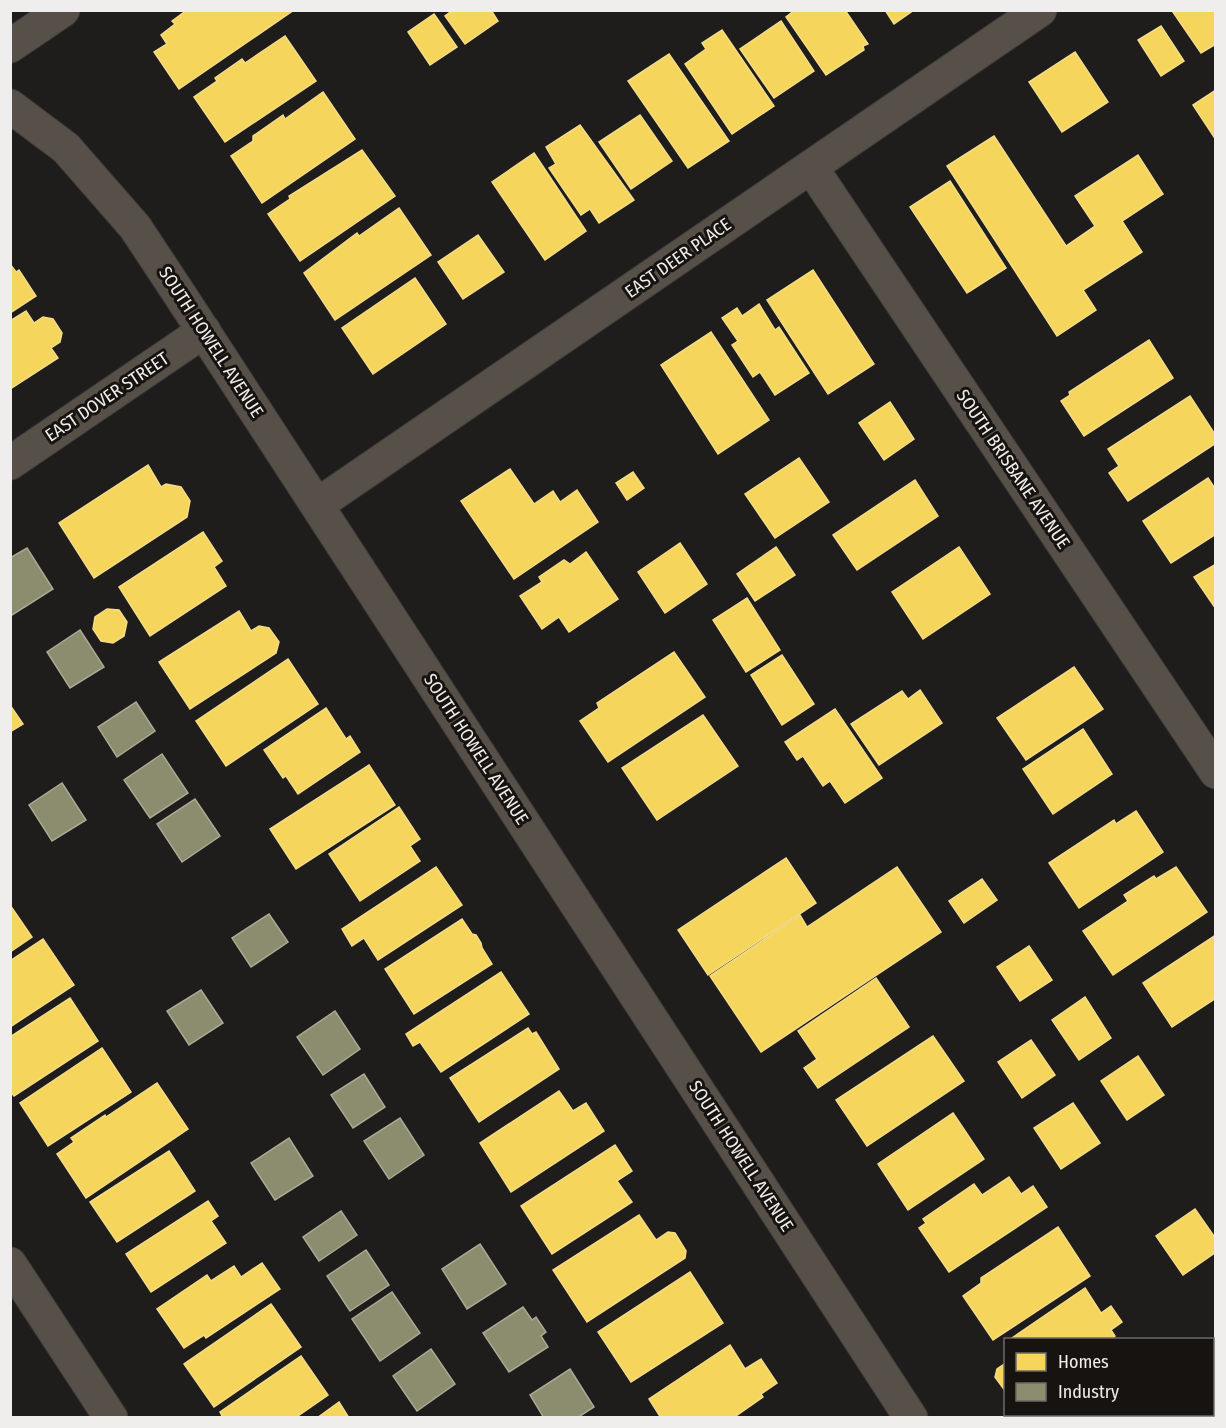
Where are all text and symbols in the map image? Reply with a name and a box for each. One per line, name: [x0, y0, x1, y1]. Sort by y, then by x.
street label: EAST DEER PLACE: [621, 213, 735, 303]
street label: SOUTH HOWELL AVENUE: [154, 262, 268, 422]
street label: EAST DOVER STREET: [41, 347, 173, 446]
street label: SOUTH BRISBANE AVENUE: [952, 385, 1074, 553]
street label: SOUTH HOWELL AVENUE: [419, 669, 533, 829]
street label: SOUTH HOWELL AVENUE: [684, 1076, 798, 1236]
legend: [1004, 1338, 1214, 1416]
text: Homes: [1058, 1351, 1109, 1373]
text: Industry: [1058, 1381, 1119, 1403]

